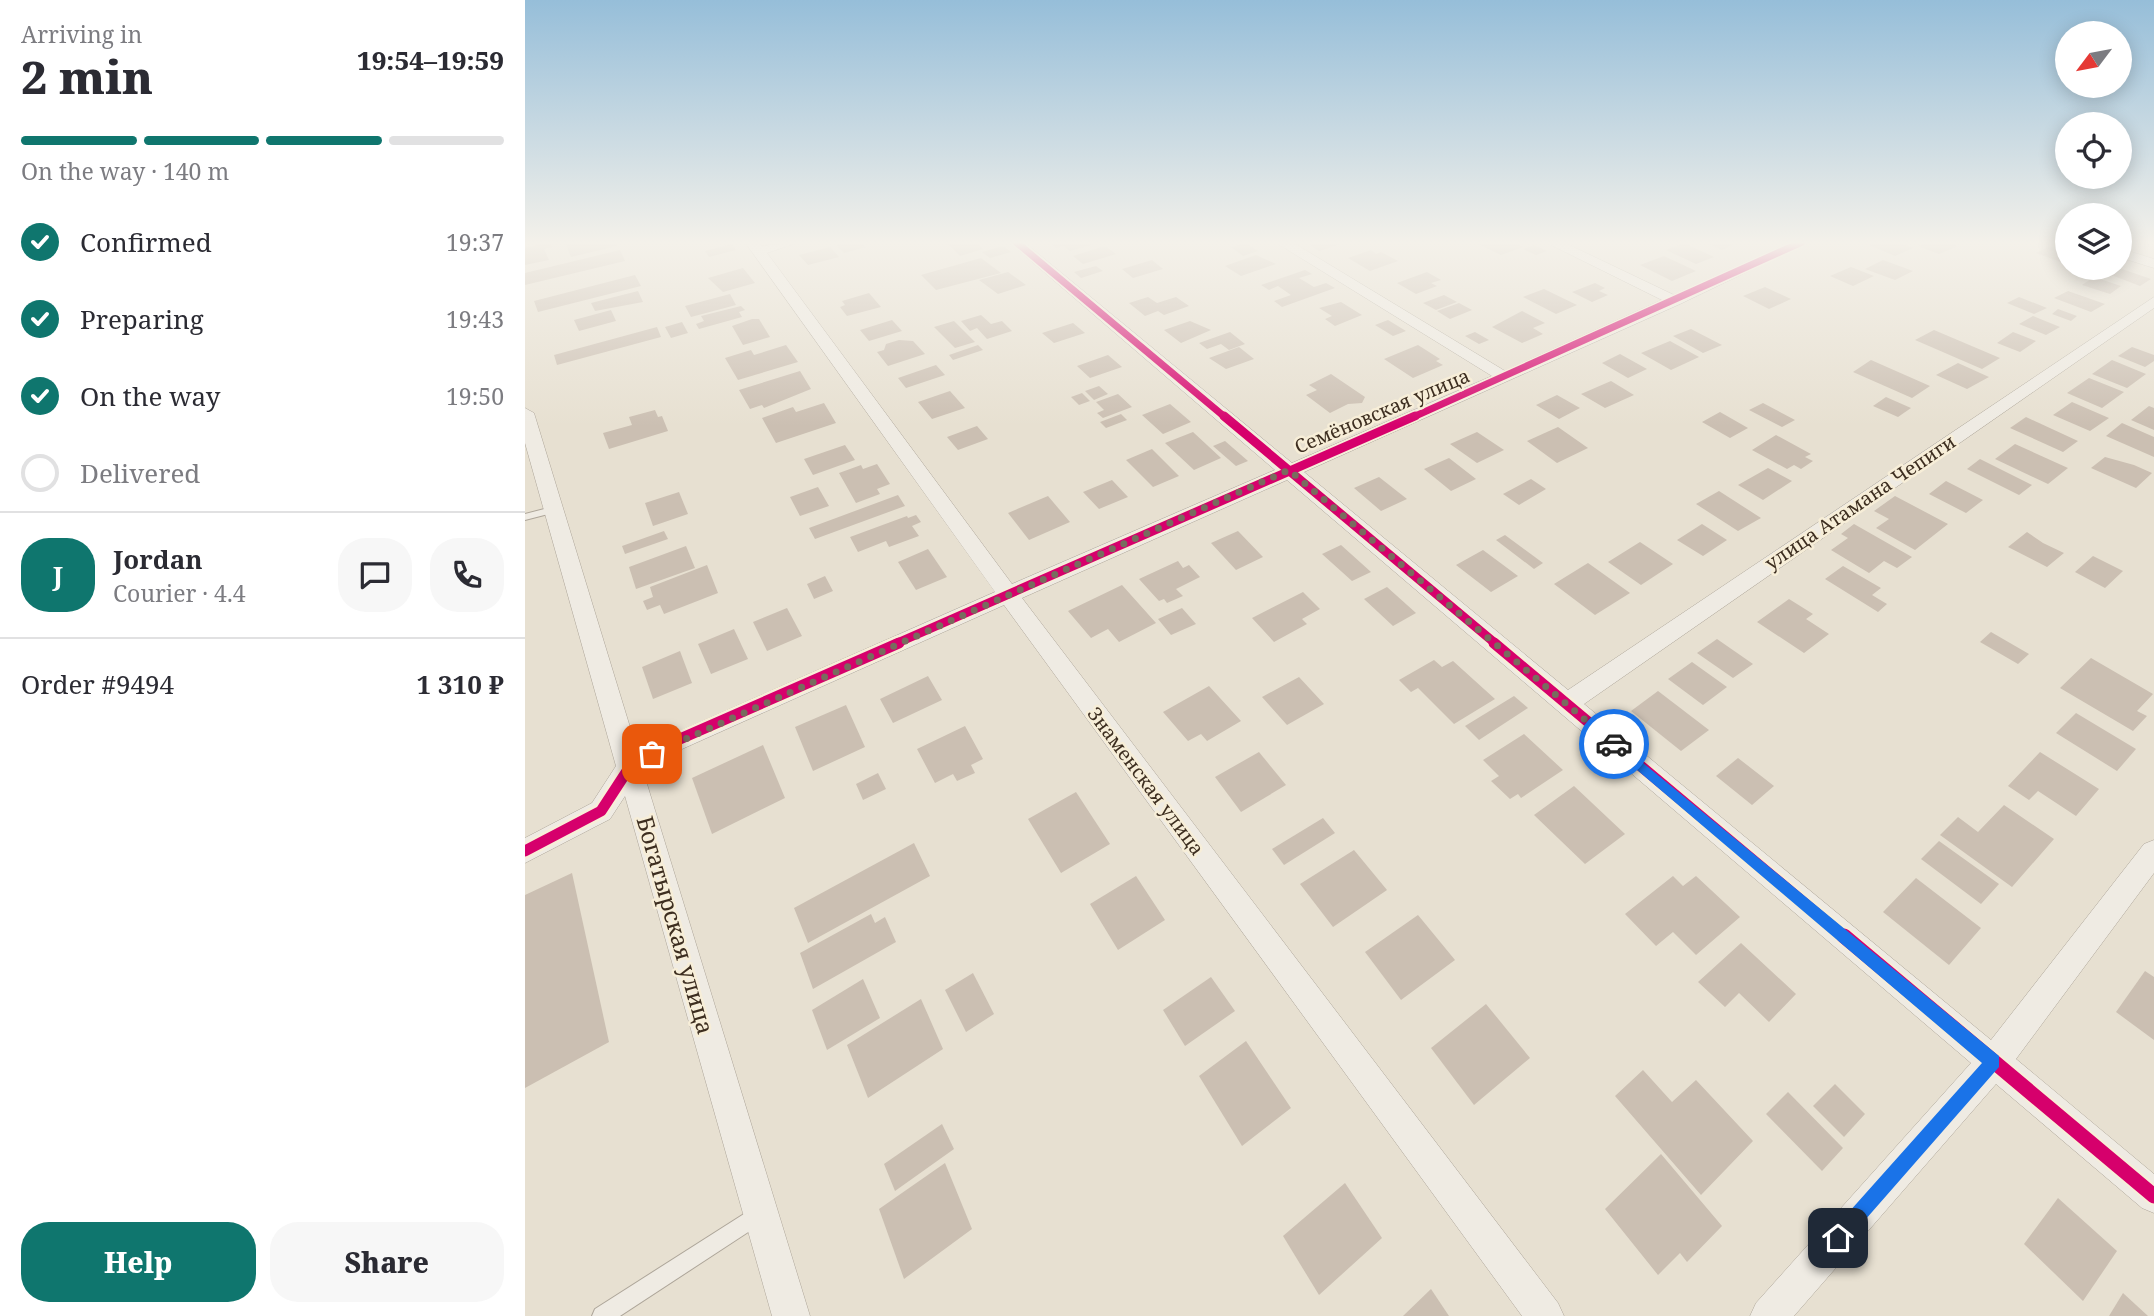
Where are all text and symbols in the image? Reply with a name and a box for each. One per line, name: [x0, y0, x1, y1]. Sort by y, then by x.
text: Arriving in: [21, 18, 142, 50]
north arrow: [2055, 21, 2131, 98]
map controls: [2055, 21, 2132, 280]
text: 19:54–19:59: [357, 42, 504, 78]
text: 2 min: [21, 45, 153, 107]
button: locate: [2055, 112, 2132, 189]
text: On the way · 140 m: [21, 155, 229, 187]
button: layers: [2055, 203, 2132, 280]
icon: check: [21, 223, 59, 261]
text: Confirmed: [80, 224, 212, 260]
text: 19:37: [446, 226, 504, 258]
icon: check: [21, 300, 59, 338]
text: Preparing: [80, 301, 204, 337]
text: 19:43: [446, 303, 504, 335]
street label: Семёновская улица: [1291, 362, 1473, 460]
icon: check: [21, 377, 59, 415]
text: On the way: [80, 378, 220, 414]
text: 19:50: [446, 380, 504, 412]
street label: улица Атамана Чепиги: [1760, 428, 1961, 576]
text: Delivered: [80, 455, 200, 491]
button: chat: [338, 538, 412, 612]
button: phone: [430, 538, 504, 612]
text: Jordan: [113, 541, 203, 577]
text: J: [53, 557, 63, 593]
text: Courier · 4.4: [113, 577, 246, 609]
text: Order #9494: [21, 666, 174, 702]
text: 1 310 ₽: [416, 666, 504, 702]
street label: Знаменская улица: [1082, 702, 1210, 860]
courier: [1579, 709, 1649, 779]
pin: [622, 724, 682, 784]
icon: car: [1595, 725, 1633, 763]
icon: bag: [633, 735, 671, 773]
street label: Богатырская улица: [630, 812, 722, 1038]
pin: [1808, 1208, 1868, 1268]
icon: home: [1819, 1219, 1857, 1257]
button: Help: [21, 1222, 256, 1302]
button: Share: [270, 1222, 504, 1302]

